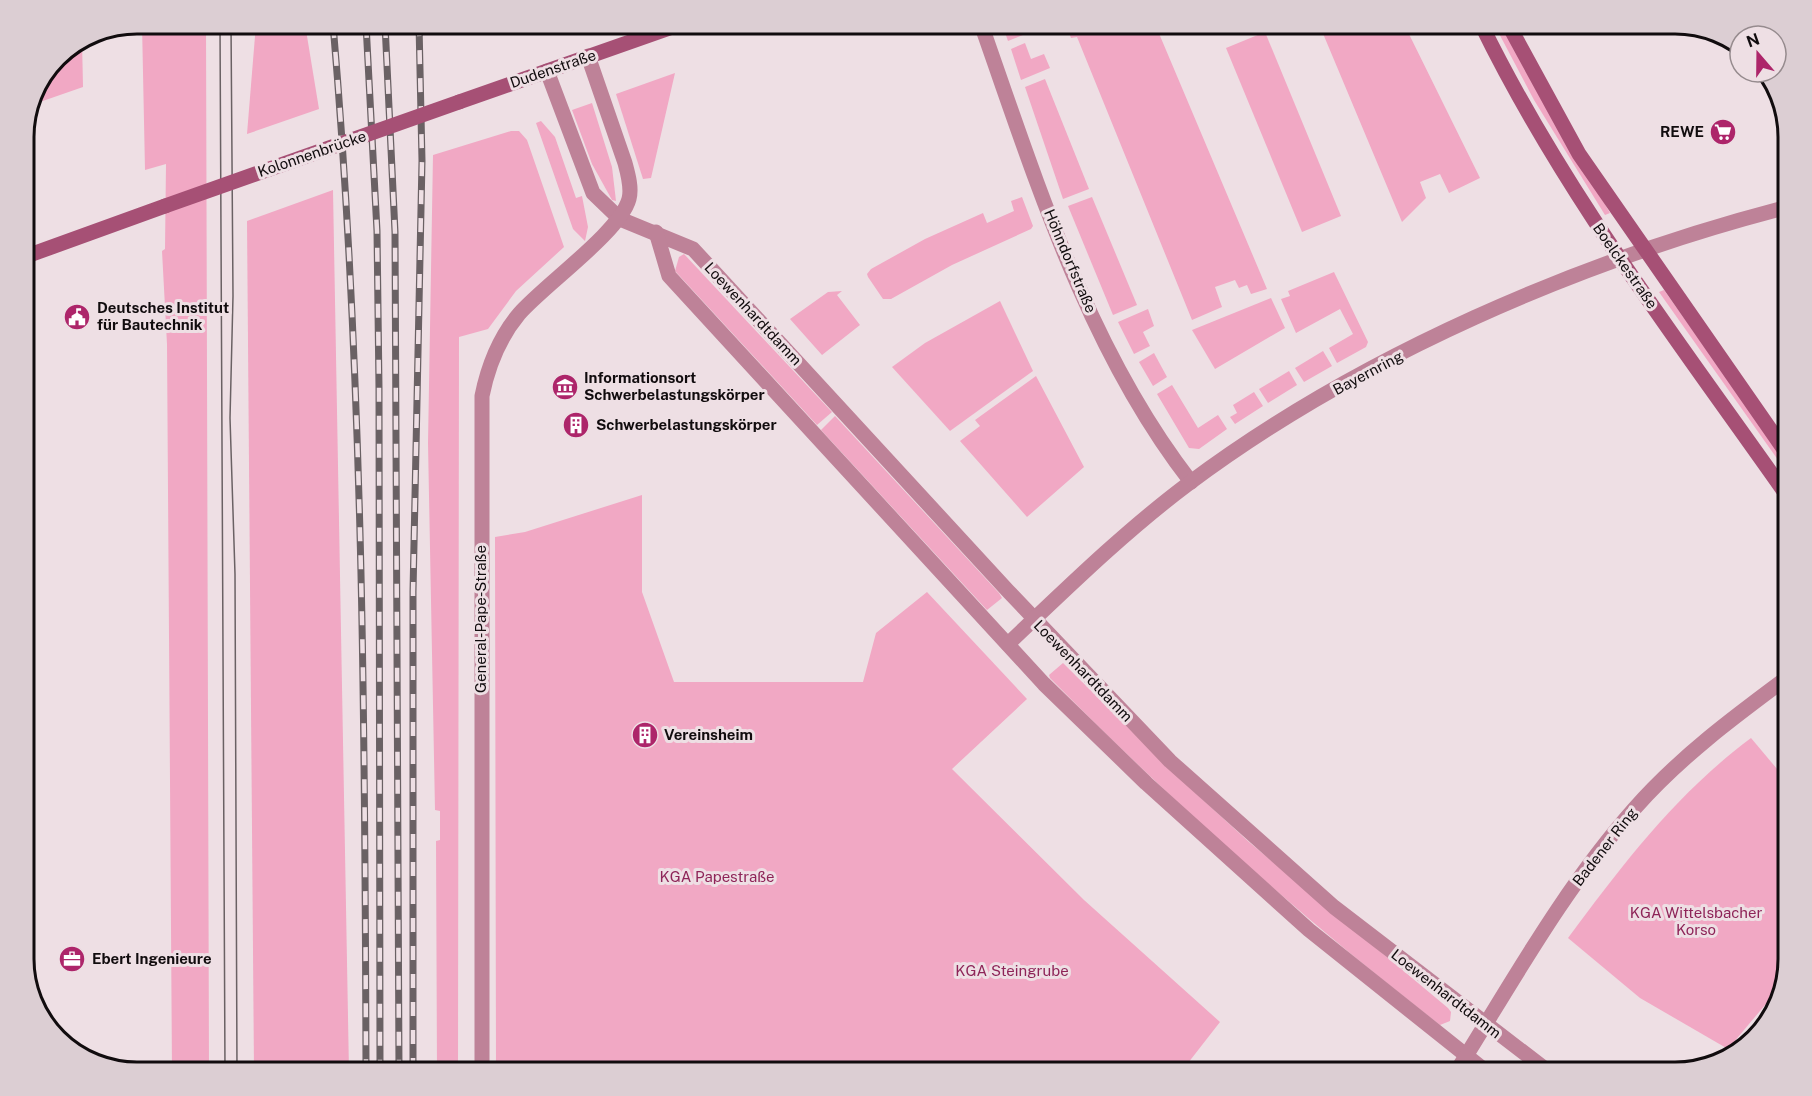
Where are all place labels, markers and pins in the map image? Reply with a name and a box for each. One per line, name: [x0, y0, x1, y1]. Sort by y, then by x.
supermarket icon: REWE: [1708, 117, 1738, 147]
place label: REWE: [1660, 123, 1704, 140]
place label: Deutsches Institut für Bautechnik: [97, 299, 229, 333]
public building icon: Deutsches Institut für Bautechnik: [62, 302, 92, 332]
place label: Informationsort Schwerbelastungskörper: [584, 369, 765, 403]
museum icon: Informationsort Schwerbelastungskörper: [550, 372, 580, 402]
building icon: Schwerbelastungskörper: [561, 410, 591, 440]
place label: Schwerbelastungskörper: [596, 416, 777, 433]
building icon: Vereinsheim: [630, 720, 660, 750]
place label: Vereinsheim: [664, 726, 753, 743]
office icon: Ebert Ingenieure: [57, 944, 87, 974]
place label: Ebert Ingenieure: [92, 950, 212, 967]

